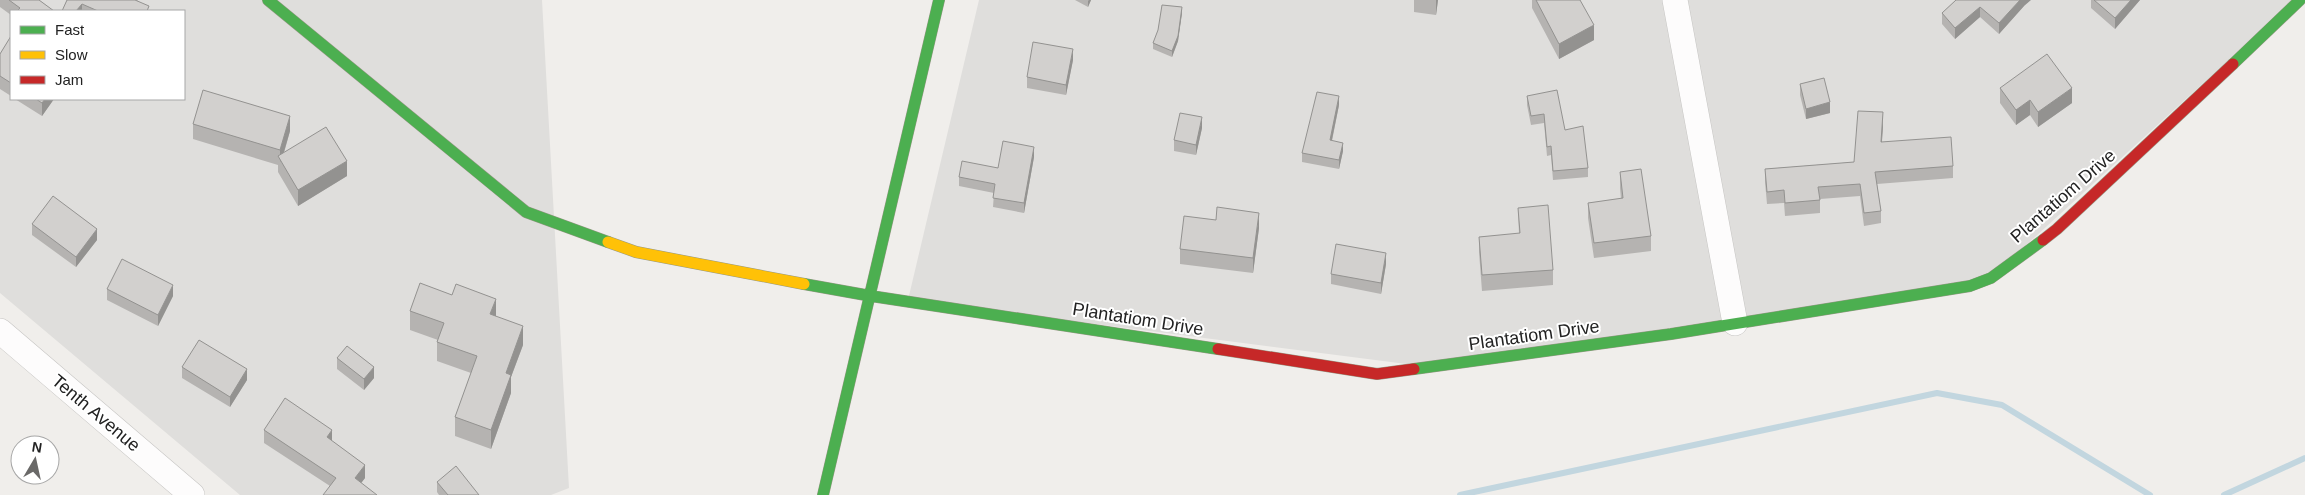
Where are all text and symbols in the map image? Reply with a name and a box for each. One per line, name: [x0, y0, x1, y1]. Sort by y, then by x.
legend: [10, 10, 185, 100]
text: Fast: [55, 21, 85, 38]
text: Slow: [55, 46, 88, 63]
text: Jam: [55, 71, 83, 88]
street label: Plantatiom Drive: [2007, 145, 2119, 247]
street label: Plantatiom Drive: [1071, 299, 1205, 339]
street label: Plantatiom Drive: [1467, 316, 1601, 354]
street label: Tenth Avenue: [48, 370, 144, 456]
north arrow: [10, 435, 60, 485]
text: N: [31, 438, 43, 456]

